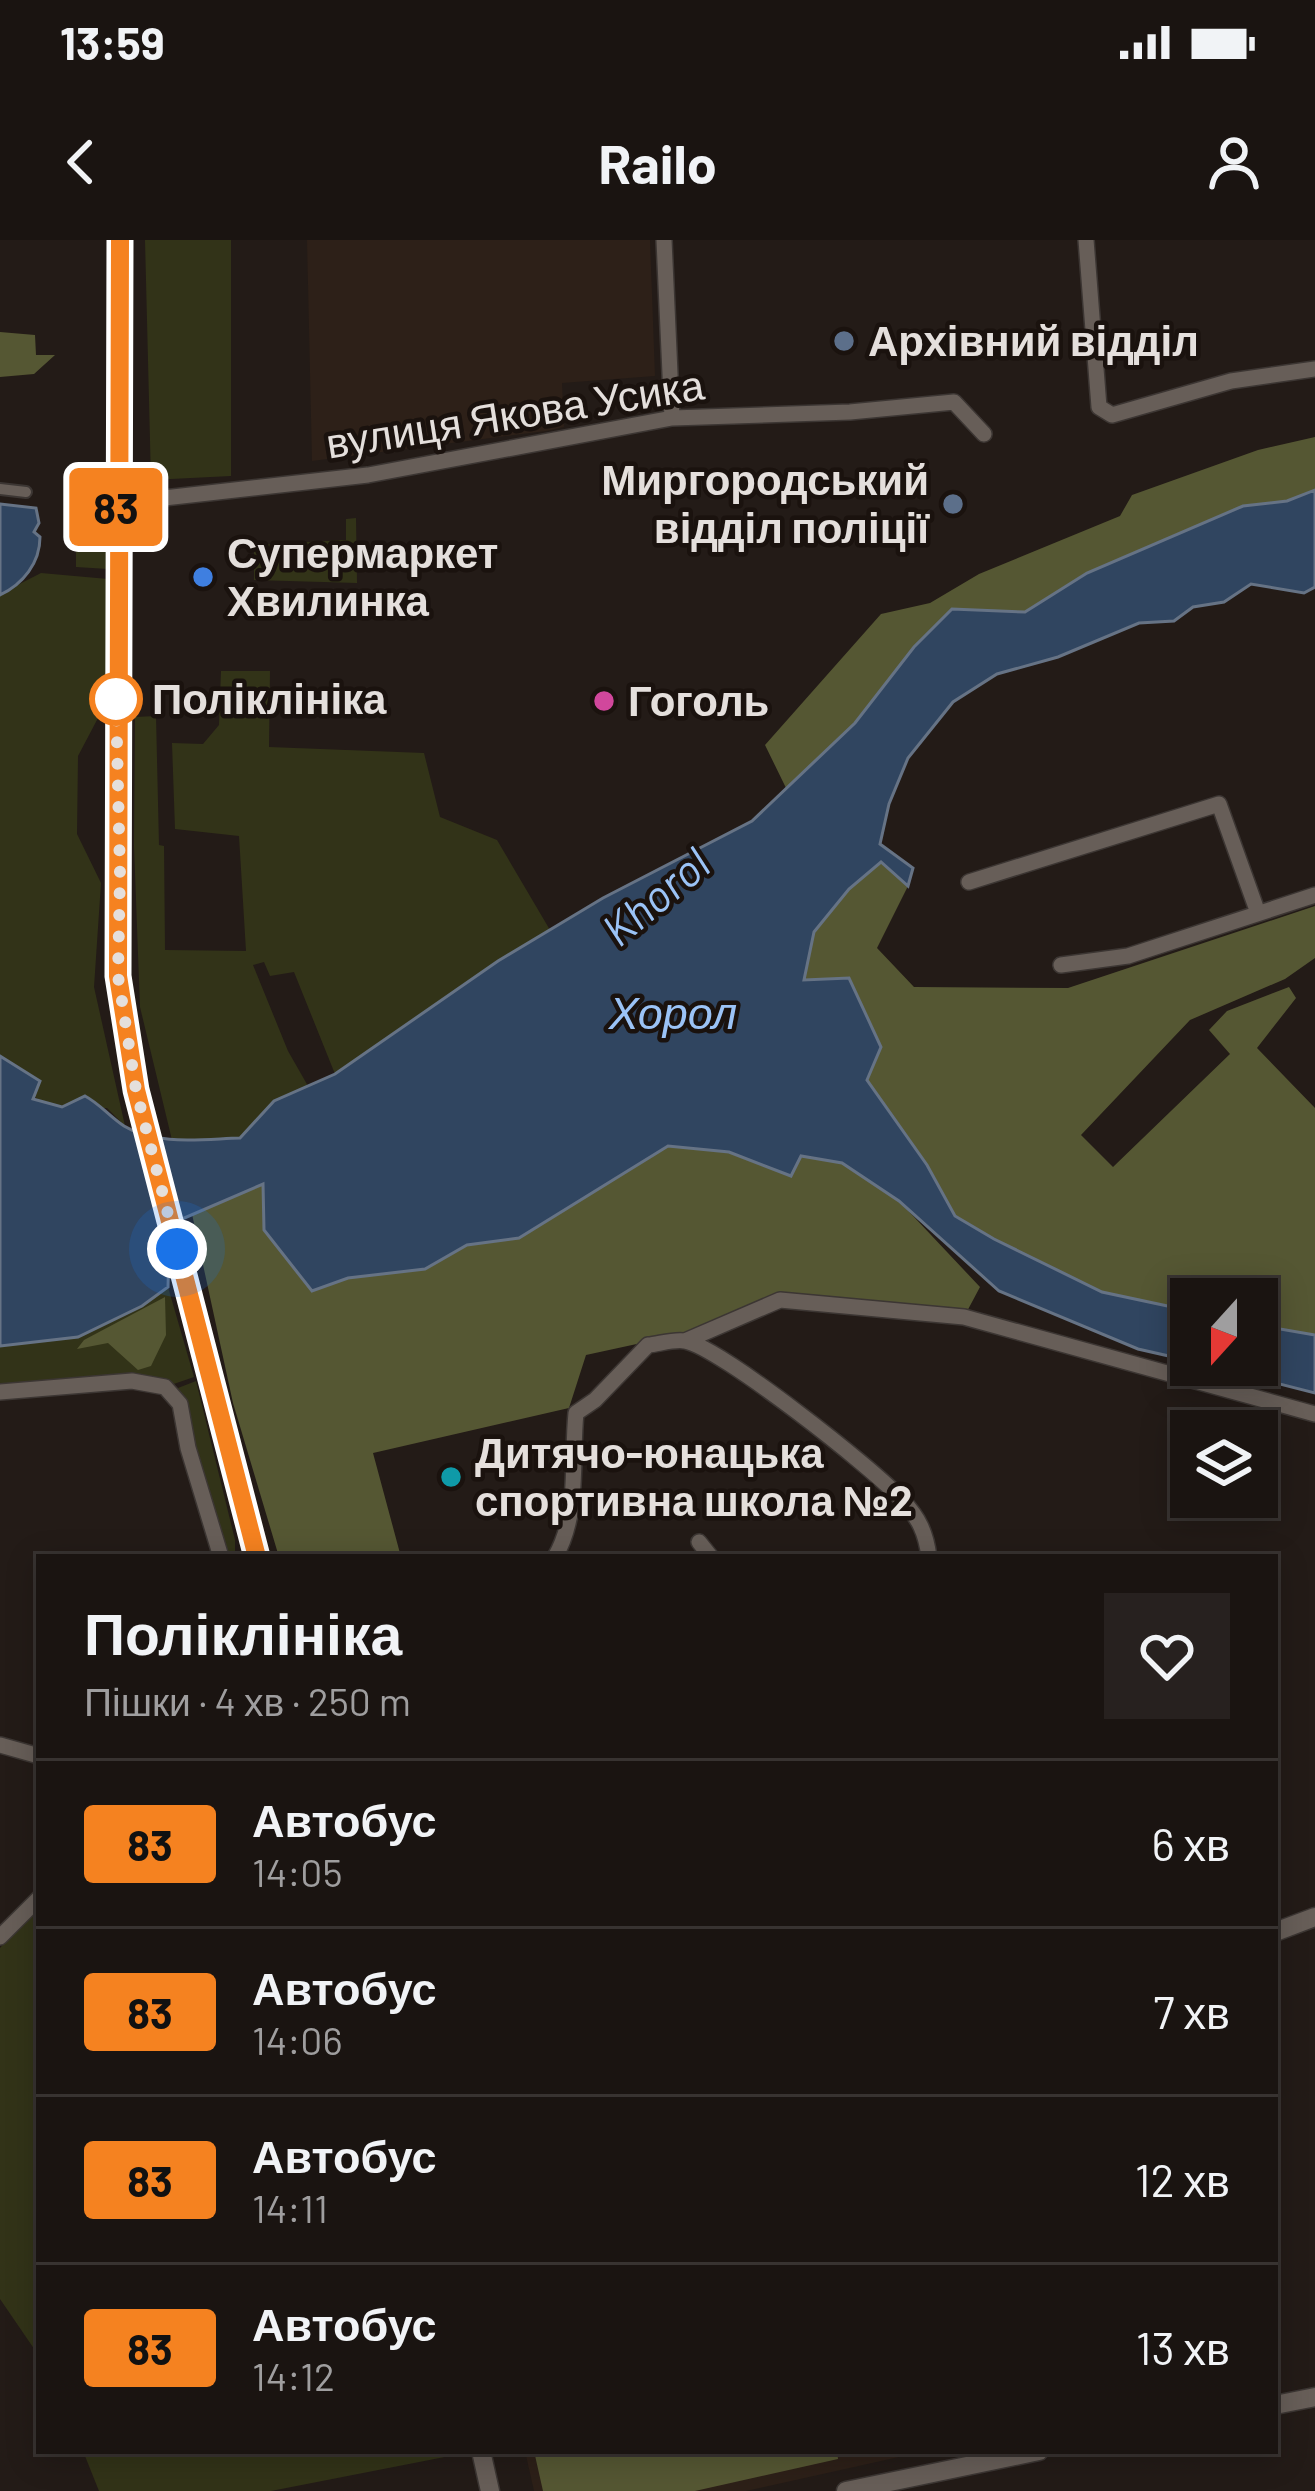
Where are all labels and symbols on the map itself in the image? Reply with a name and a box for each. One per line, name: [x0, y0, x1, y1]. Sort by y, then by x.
place label: Архівний відділ: [868, 314, 1199, 365]
marker: Архівний відділ: [831, 328, 857, 354]
street label: вулиця Якова Усика: [322, 357, 708, 468]
place label: Миргородський відділ поліції: [601, 453, 930, 552]
line badge: 83: [62, 468, 170, 546]
marker: Миргородський відділ поліції: [940, 491, 966, 517]
place label: Супермаркет Хвилинка: [227, 526, 498, 624]
marker: Супермаркет Хвилинка: [190, 564, 216, 590]
place label: Поліклініка: [152, 672, 387, 722]
marker: Поліклініка: [91, 674, 141, 724]
place label: Гоголь: [628, 674, 769, 724]
marker: Гоголь: [591, 688, 617, 714]
water label: Khorol: [590, 835, 719, 956]
water label: Хорол: [608, 984, 737, 1038]
your location: [147, 1219, 207, 1279]
north arrow: [1170, 1278, 1278, 1386]
place label: Дитячо-юнацька спортивна школа №2: [475, 1426, 913, 1525]
marker: Дитячо-юнацька спортивна школа №2: [438, 1464, 464, 1490]

